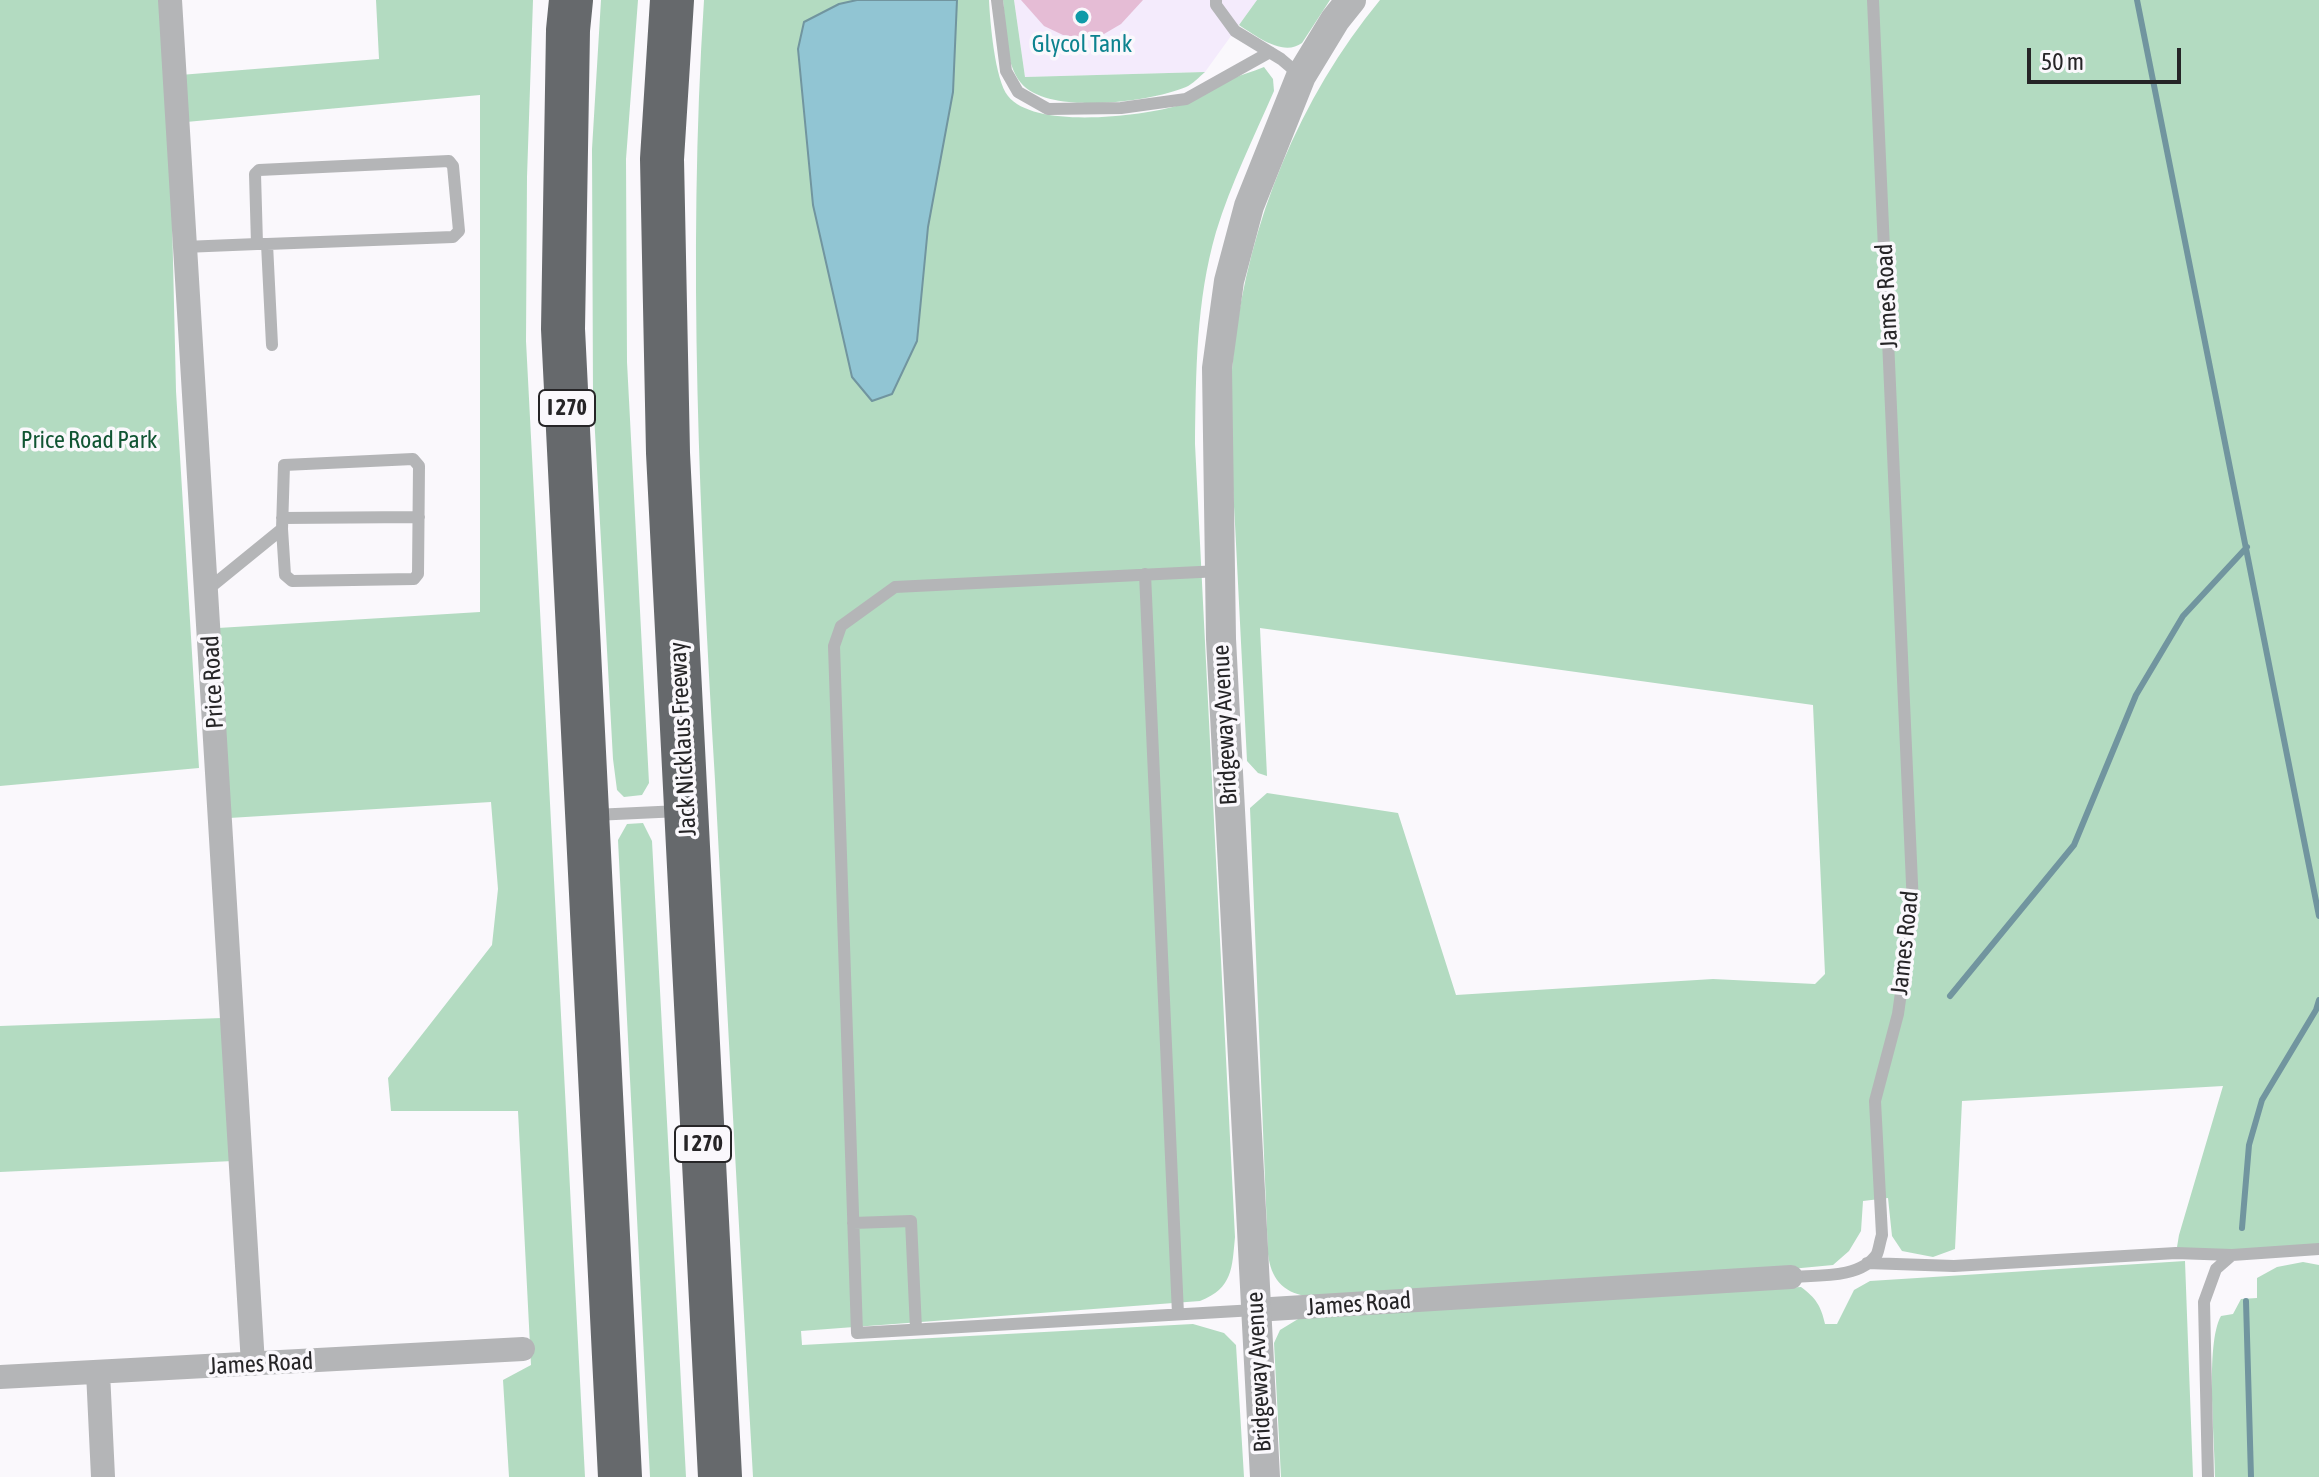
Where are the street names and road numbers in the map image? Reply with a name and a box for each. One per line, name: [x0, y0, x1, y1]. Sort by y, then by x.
street label: James Road: [1870, 243, 1904, 349]
road number: I 270: [539, 390, 595, 426]
street label: Price Road: [196, 635, 230, 729]
street label: Jack Nicklaus Freeway: [664, 641, 702, 837]
street label: Bridgeway Avenue: [1206, 644, 1244, 806]
street label: James Road: [1885, 889, 1925, 997]
road number: I 270: [675, 1126, 731, 1162]
street label: James Road: [1306, 1286, 1412, 1322]
street label: Bridgeway Avenue: [1240, 1291, 1278, 1453]
street label: James Road: [208, 1347, 314, 1381]

